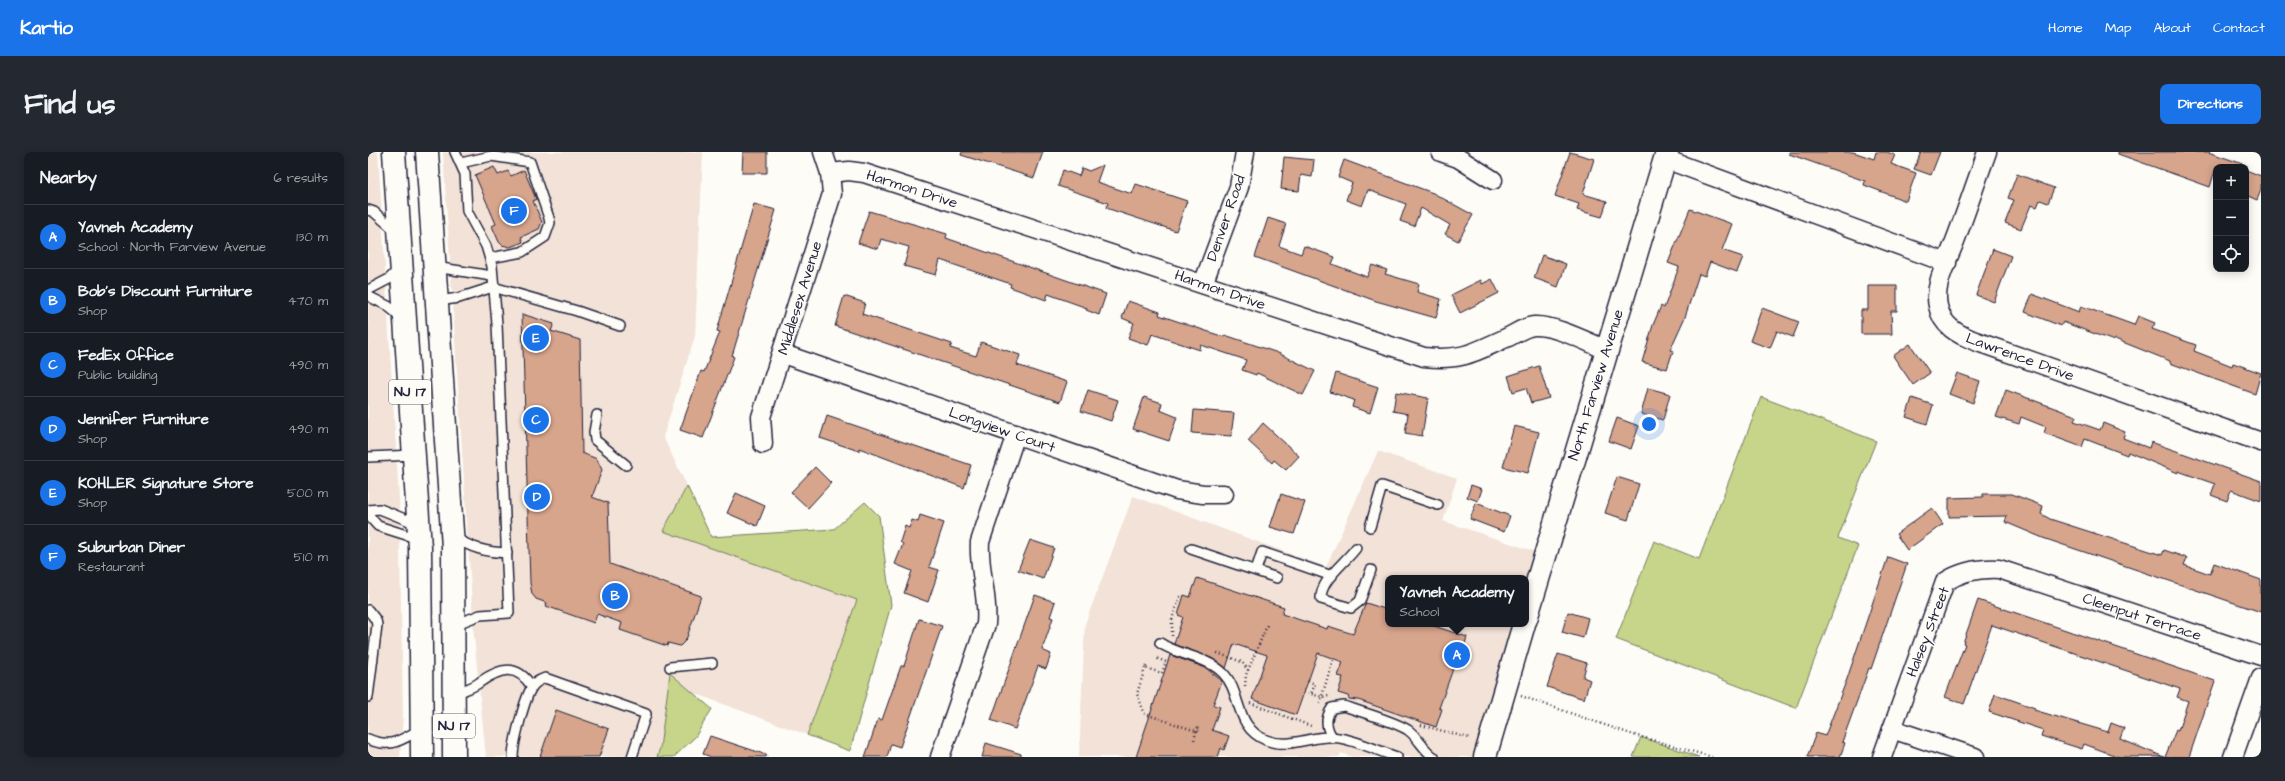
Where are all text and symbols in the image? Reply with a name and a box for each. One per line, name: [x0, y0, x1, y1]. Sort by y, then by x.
text: Kartio: [20, 15, 73, 42]
text: Home: [2048, 18, 2083, 38]
text: Map: [2105, 18, 2131, 38]
text: About: [2153, 18, 2191, 38]
text: Contact: [2213, 18, 2265, 38]
button: Directions: [2160, 84, 2261, 124]
text: Find us: [24, 85, 115, 124]
street label: Harmon Drive: [864, 164, 960, 214]
map controls: [2213, 164, 2249, 272]
button: +: [2213, 164, 2249, 200]
text: Nearby: [40, 166, 97, 190]
text: 6 results: [273, 169, 328, 187]
street label: Denver Road: [1201, 172, 1251, 264]
pin: F: [501, 196, 527, 226]
button: −: [2213, 200, 2249, 236]
text: Yavneh Academy: [78, 217, 193, 238]
text: A: [49, 228, 57, 246]
text: 130 m: [296, 228, 328, 246]
button: locate: [2213, 236, 2249, 272]
text: School · North Farview Avenue: [78, 238, 266, 256]
street label: Middlesex Avenue: [773, 239, 827, 357]
street label: Harmon Drive: [1172, 265, 1268, 315]
text: Bob's Discount Furniture: [78, 281, 252, 302]
text: B: [48, 292, 58, 310]
text: 470 m: [288, 292, 328, 310]
text: Shop: [78, 302, 107, 320]
street label: North Farview Avenue: [1563, 307, 1629, 463]
pin: E: [523, 323, 549, 353]
street label: Lawrence Drive: [1963, 328, 2077, 386]
text: FedEx Office: [78, 345, 174, 366]
text: C: [48, 356, 58, 374]
text: 490 m: [288, 356, 328, 374]
text: Public building: [78, 366, 157, 384]
road number: NJ 17: [389, 380, 431, 404]
street label: Longview Court: [946, 402, 1058, 459]
pin: C: [523, 405, 549, 435]
text: Jennifer Furniture: [78, 409, 209, 430]
your location: [1639, 414, 1659, 434]
text: D: [49, 420, 57, 438]
text: 490 m: [288, 420, 328, 438]
text: Shop: [78, 430, 107, 448]
text: KOHLER Signature Store: [78, 473, 254, 494]
pin: D: [524, 482, 550, 512]
text: E: [49, 484, 57, 502]
text: 500 m: [287, 484, 328, 502]
text: Shop: [78, 494, 107, 512]
text: Suburban Diner: [78, 537, 185, 558]
text: F: [48, 548, 58, 566]
text: 510 m: [294, 548, 328, 566]
text: Restaurant: [78, 558, 145, 576]
popup: [1385, 575, 1529, 627]
pin: B: [602, 581, 628, 611]
text: Yavneh Academy: [1400, 582, 1514, 603]
street label: Halsey Street: [1901, 584, 1956, 681]
street label: Cleenput Terrace: [2080, 588, 2204, 646]
text: School: [1400, 603, 1439, 621]
pin: A: [1444, 640, 1470, 670]
road number: NJ 17: [433, 714, 475, 738]

